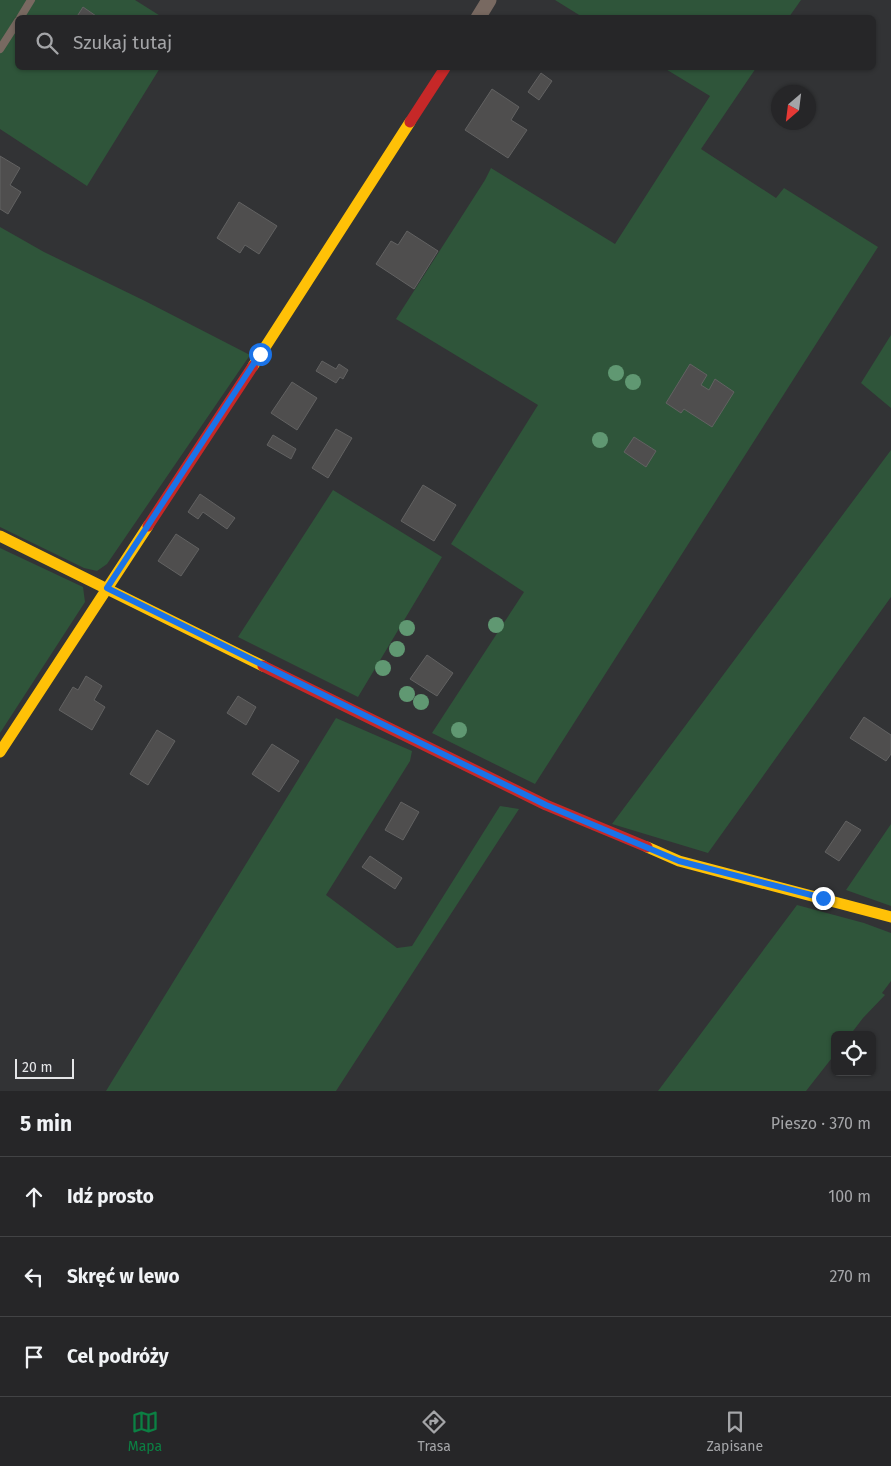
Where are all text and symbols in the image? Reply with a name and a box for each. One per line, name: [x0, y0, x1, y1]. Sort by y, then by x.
search box: [15, 15, 876, 70]
icon: search: [33, 29, 61, 57]
text: Szukaj tutaj: [73, 31, 172, 54]
north arrow: [771, 85, 816, 130]
route start: [249, 343, 272, 366]
route end: [812, 887, 835, 910]
map controls: [831, 1031, 876, 1076]
button: locate: [831, 1031, 876, 1076]
scale bar: [15, 1056, 74, 1079]
text: 20 m: [22, 1059, 52, 1076]
text: 5 min: [20, 1111, 72, 1137]
text: Pieszo · 370 m: [771, 1114, 871, 1133]
icon: ahead: [20, 1183, 48, 1211]
text: Idź prosto: [67, 1185, 154, 1208]
text: 100 m: [828, 1187, 871, 1206]
icon: left: [20, 1263, 48, 1291]
text: Skręć w lewo: [67, 1265, 180, 1288]
text: 270 m: [829, 1267, 871, 1286]
icon: arrive: [20, 1343, 48, 1371]
text: Cel podróży: [67, 1345, 169, 1368]
tab: Mapa: [128, 1408, 162, 1455]
tab: Trasa: [418, 1408, 451, 1455]
tab: Zapisane: [706, 1408, 763, 1455]

